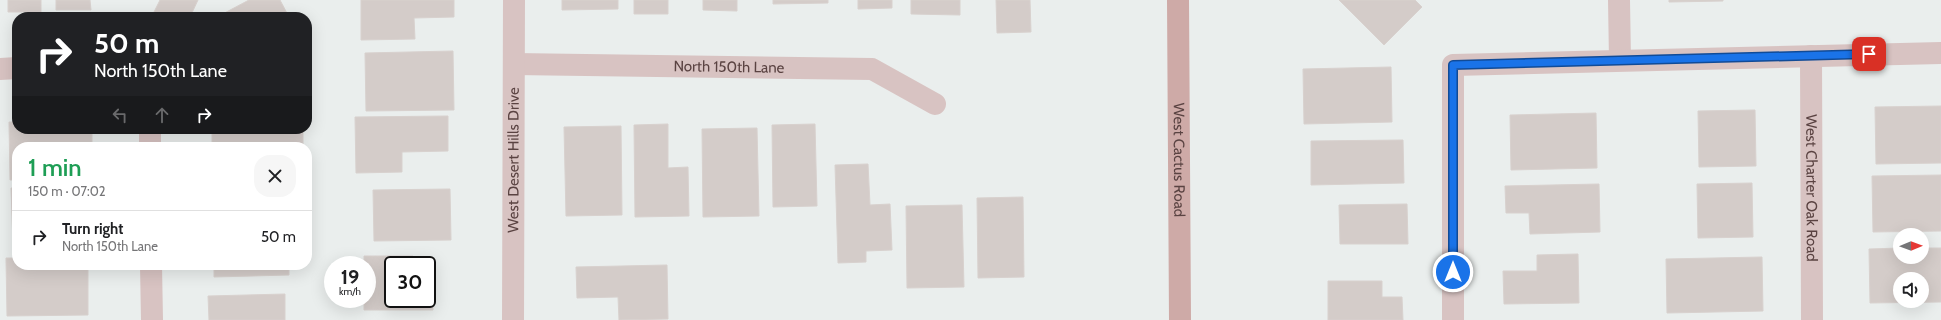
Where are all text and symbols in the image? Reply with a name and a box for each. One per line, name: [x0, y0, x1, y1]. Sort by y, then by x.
text: 50 m: [94, 26, 159, 60]
icon: right: [28, 28, 80, 80]
pin: [1852, 37, 1886, 71]
icon: arrive: [1858, 43, 1880, 65]
street label: North 150th Lane: [673, 57, 785, 77]
text: North 150th Lane: [94, 60, 227, 82]
street label: West Desert Hills Drive: [504, 87, 523, 233]
street label: West Cactus Road: [1170, 103, 1188, 217]
icon: left: [109, 104, 131, 126]
icon: ahead: [151, 104, 173, 126]
icon: right: [193, 104, 215, 126]
street label: West Charter Oak Road: [1802, 114, 1821, 262]
text: 1 min: [28, 153, 82, 182]
button: close: [254, 155, 296, 197]
text: 150 m · 07:02: [28, 183, 106, 199]
text: Turn right: [62, 220, 123, 238]
icon: right: [28, 226, 50, 248]
text: 50 m: [261, 228, 296, 246]
north arrow: [1893, 228, 1929, 264]
map controls: [1893, 228, 1929, 308]
text: North 150th Lane: [62, 238, 158, 254]
position arrow: [1432, 251, 1474, 293]
speed limit sign: 30: [384, 256, 436, 308]
text: 19: [341, 265, 359, 289]
button: sound: [1893, 272, 1929, 308]
text: km/h: [339, 285, 361, 298]

